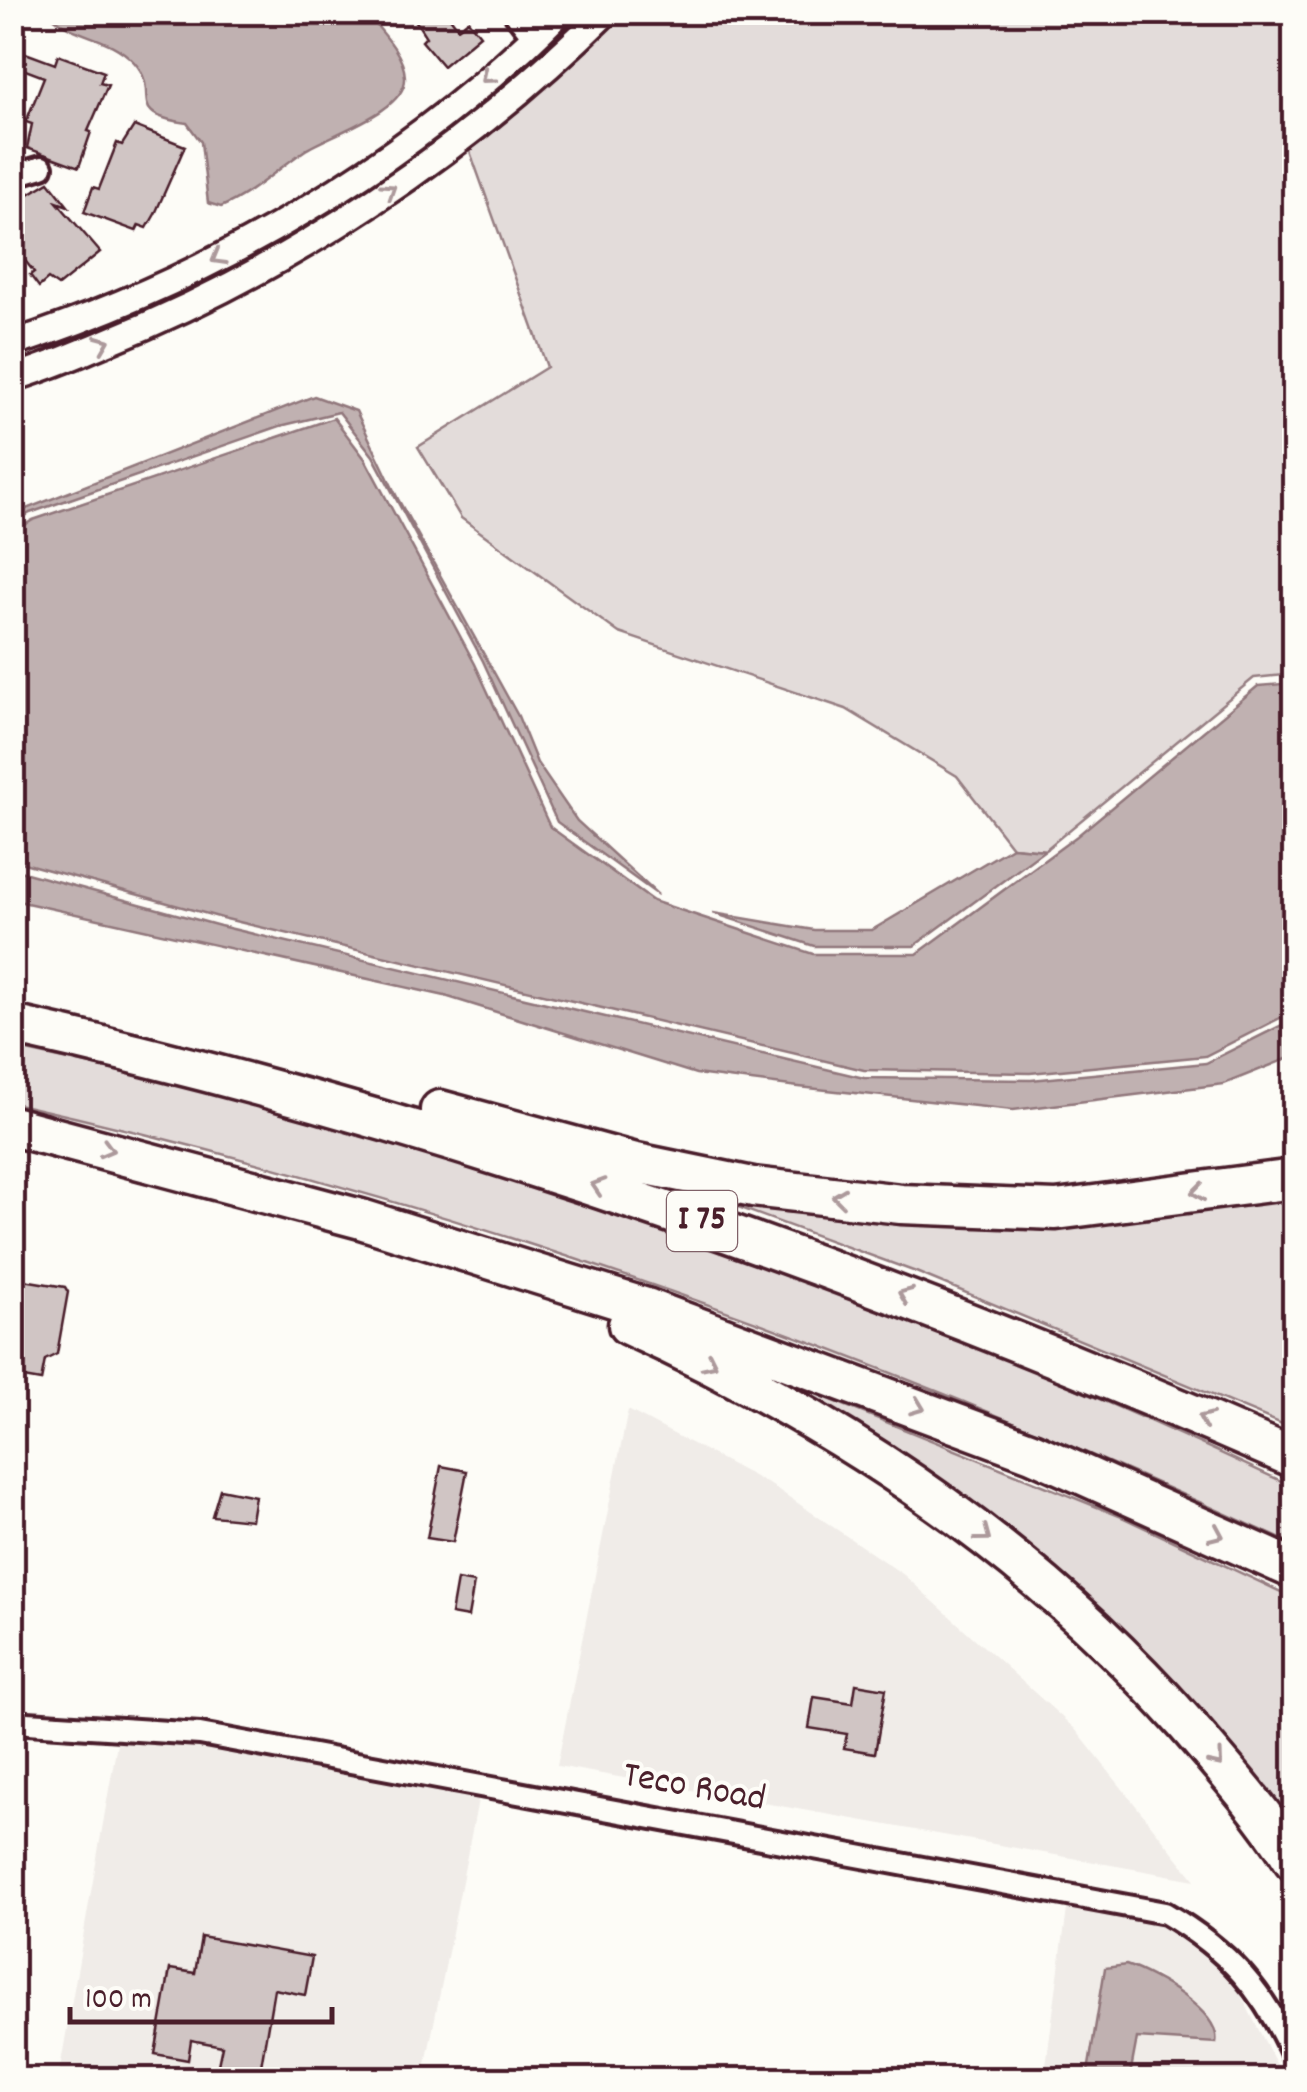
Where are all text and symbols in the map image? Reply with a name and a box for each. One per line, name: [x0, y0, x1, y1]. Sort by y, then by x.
one-way arrow: [481, 66, 499, 84]
one-way arrow: [378, 183, 396, 202]
one-way arrow: [211, 246, 229, 265]
one-way arrow: [94, 335, 111, 355]
one-way arrow: [98, 1137, 115, 1158]
one-way arrow: [591, 1178, 608, 1198]
one-way arrow: [1189, 1180, 1206, 1201]
one-way arrow: [831, 1187, 847, 1208]
road number: I 75: [667, 1191, 737, 1251]
one-way arrow: [897, 1286, 914, 1306]
one-way arrow: [699, 1350, 717, 1370]
one-way arrow: [908, 1395, 925, 1415]
one-way arrow: [1197, 1411, 1215, 1431]
one-way arrow: [1207, 1522, 1225, 1542]
one-way arrow: [973, 1523, 991, 1540]
street label: Teco Road: [618, 1749, 770, 1829]
one-way arrow: [1206, 1749, 1224, 1767]
scale bar: [70, 1962, 332, 2024]
text: 100 m: [85, 1980, 152, 2023]

